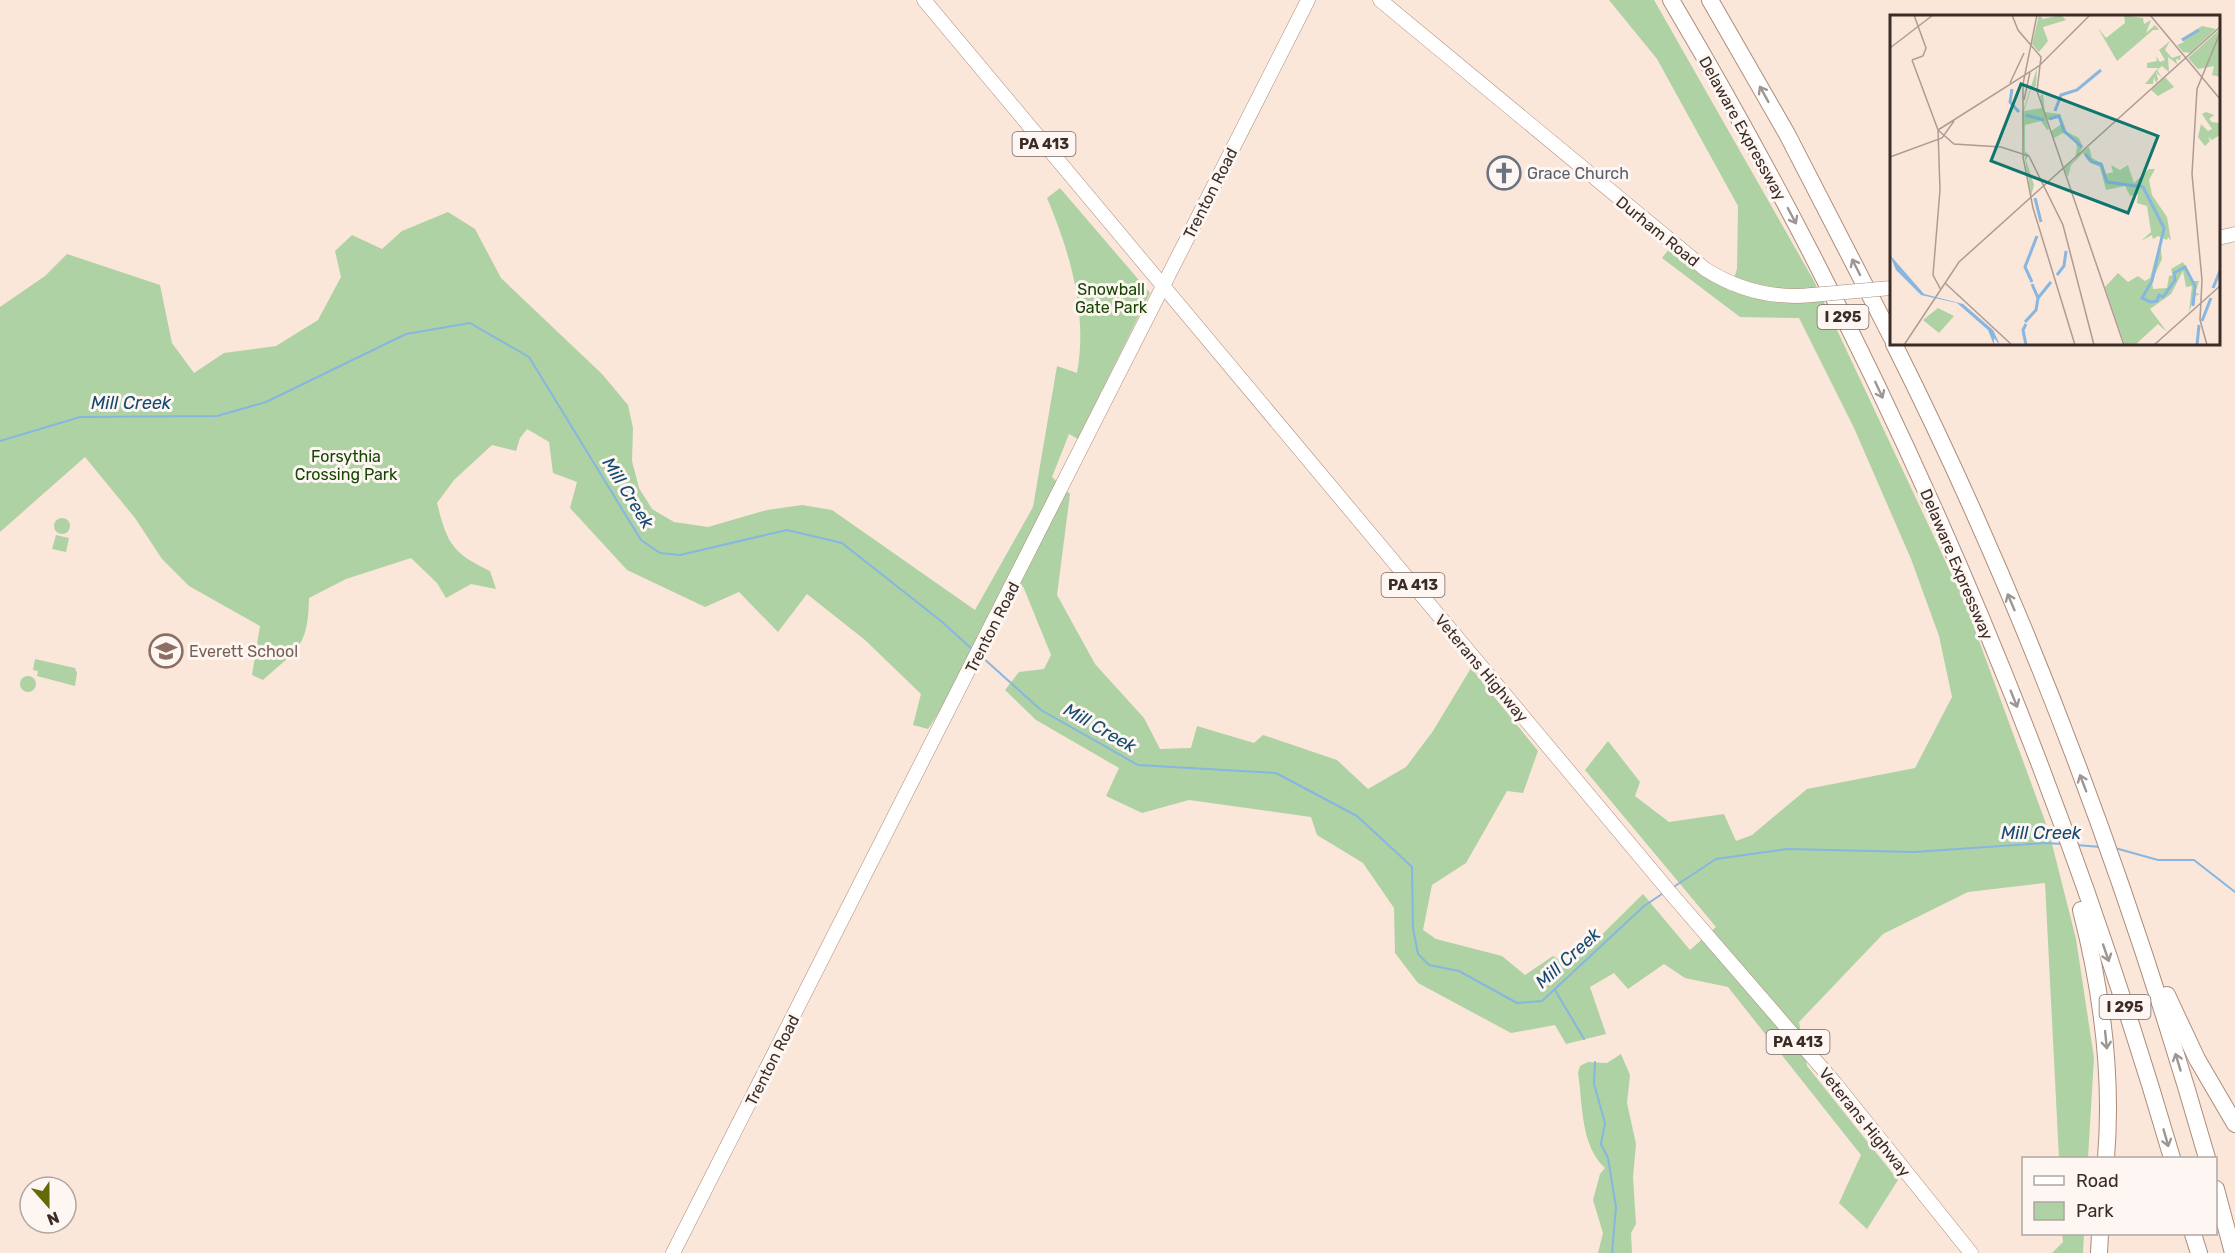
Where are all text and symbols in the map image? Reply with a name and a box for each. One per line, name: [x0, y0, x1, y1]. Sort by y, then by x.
inset map: [1890, 15, 2220, 345]
street label: Delaware Expressway: [1695, 53, 1790, 204]
one-way arrow: [1758, 86, 1769, 104]
road number: PA 413: [1012, 132, 1076, 156]
street label: Trenton Road: [1179, 145, 1241, 242]
church icon: Grace Church: [1486, 155, 1522, 191]
place label: Grace Church: [1527, 164, 1629, 183]
street label: Durham Road: [1612, 192, 1703, 271]
one-way arrow: [1786, 207, 1798, 224]
one-way arrow: [1850, 258, 1861, 276]
park label: Snowball Gate Park: [1075, 280, 1148, 317]
road number: I 295: [1818, 305, 1868, 329]
one-way arrow: [1873, 381, 1885, 399]
water label: Mill Creek: [91, 392, 172, 414]
park label: Forsythia Crossing Park: [295, 447, 398, 484]
water label: Mill Creek: [597, 453, 659, 533]
street label: Delaware Expressway: [1916, 486, 1997, 643]
road number: PA 413: [1382, 573, 1444, 597]
street label: Trenton Road: [961, 579, 1023, 676]
one-way arrow: [2005, 594, 2016, 612]
street label: Veterans Highway: [1431, 611, 1532, 726]
school or university icon: Everett School: [148, 633, 184, 669]
place label: Everett School: [189, 642, 298, 661]
one-way arrow: [2009, 689, 2020, 708]
water label: Mill Creek: [1060, 698, 1141, 758]
one-way arrow: [2077, 775, 2088, 793]
water label: Mill Creek: [2001, 822, 2082, 844]
water label: Mill Creek: [1531, 923, 1606, 993]
one-way arrow: [2101, 943, 2112, 961]
road number: I 295: [2100, 995, 2150, 1019]
street label: Trenton Road: [741, 1012, 803, 1109]
one-way arrow: [2100, 1029, 2111, 1049]
road number: PA 413: [1766, 1030, 1830, 1054]
one-way arrow: [2172, 1053, 2183, 1072]
street label: Veterans Highway: [1815, 1064, 1915, 1181]
one-way arrow: [2161, 1128, 2172, 1147]
legend: [2022, 1157, 2217, 1235]
text: Road: [2076, 1170, 2119, 1192]
north arrow: [18, 1175, 78, 1235]
text: Park: [2076, 1200, 2114, 1222]
text: N: [44, 1208, 62, 1229]

